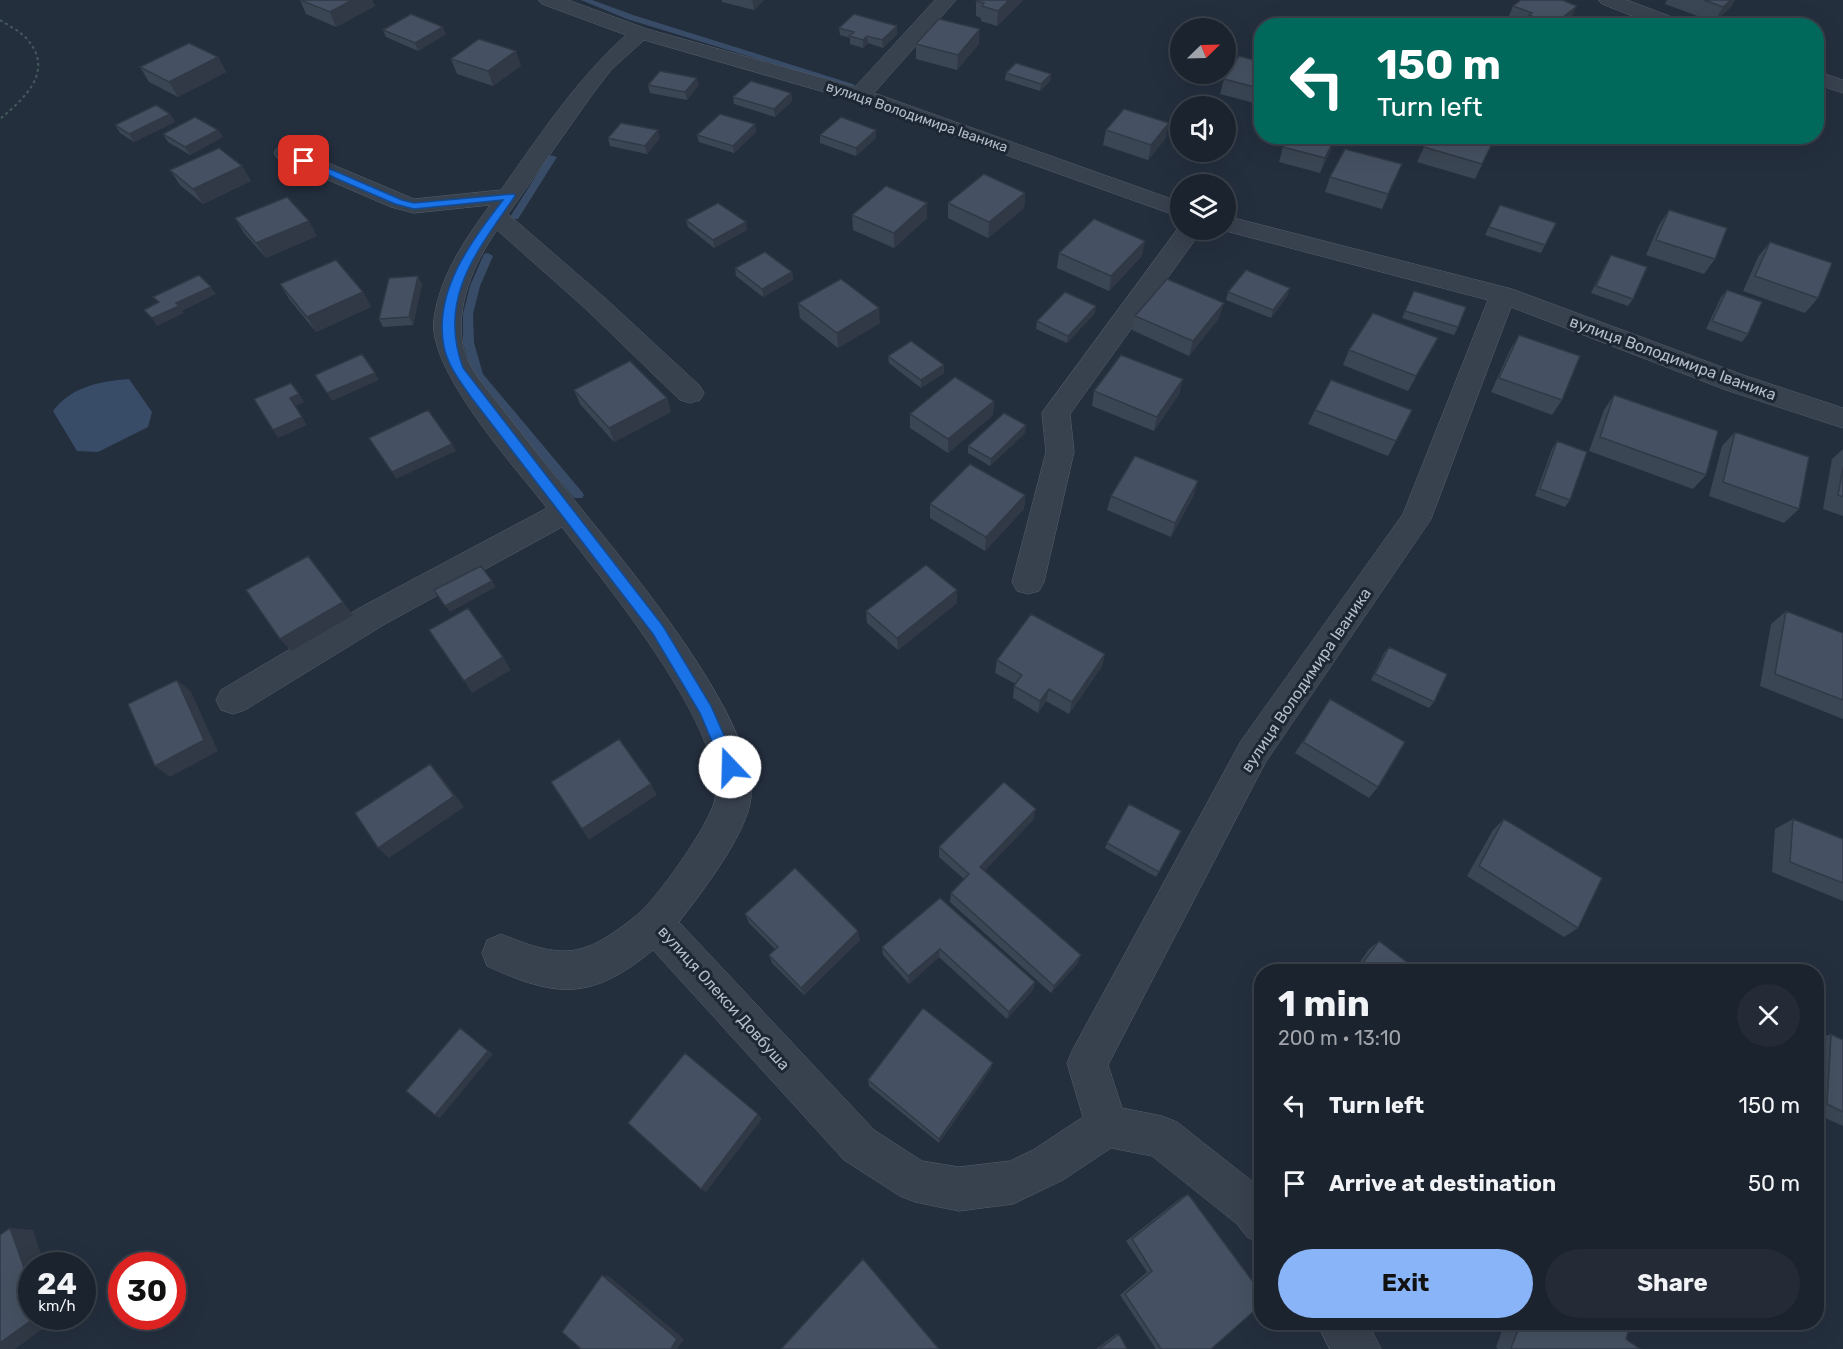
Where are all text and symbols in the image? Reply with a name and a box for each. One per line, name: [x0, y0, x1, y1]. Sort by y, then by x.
north arrow: [1170, 18, 1236, 84]
map controls: [1170, 18, 1236, 240]
text: 150 m: [1377, 40, 1501, 90]
icon: left: [1278, 42, 1356, 120]
street label: вулиця Володимира Іваника: [824, 78, 1010, 156]
text: Turn left: [1377, 91, 1482, 123]
button: sound: [1170, 96, 1236, 162]
pin: [278, 135, 329, 186]
icon: arrive: [287, 144, 320, 177]
button: layers: [1170, 174, 1236, 240]
street label: вулиця Володимира Іваника: [1567, 312, 1779, 404]
street label: вулиця Володимира Іваника: [1237, 584, 1375, 776]
position arrow: [698, 735, 762, 799]
street label: вулиця Олекси Довбуша: [654, 922, 794, 1074]
text: 1 min: [1278, 982, 1370, 1025]
button: close: [1737, 984, 1800, 1047]
text: 200 m · 13:10: [1278, 1026, 1401, 1050]
icon: left: [1278, 1089, 1311, 1122]
text: Turn left: [1329, 1092, 1424, 1119]
text: 150 m: [1739, 1092, 1800, 1119]
icon: arrive: [1278, 1167, 1311, 1200]
text: Arrive at destination: [1329, 1170, 1556, 1197]
text: 50 m: [1748, 1170, 1800, 1197]
button: Exit: [1278, 1249, 1533, 1318]
button: Share: [1545, 1249, 1800, 1318]
speed limit sign: 30: [108, 1252, 186, 1330]
text: 24: [37, 1266, 77, 1302]
text: km/h: [38, 1297, 76, 1315]

